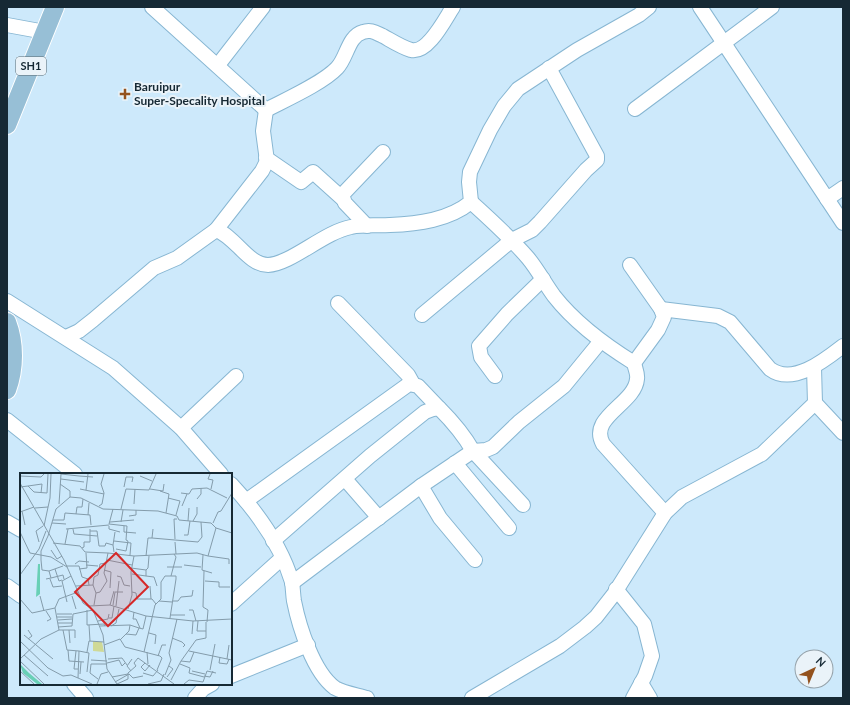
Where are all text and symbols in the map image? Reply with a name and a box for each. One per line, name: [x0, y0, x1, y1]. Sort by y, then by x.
road number: SH1: [16, 57, 46, 75]
place label: Baruipur Super-Specality Hospital: [134, 79, 265, 108]
marker: Baruipur Super-Specality Hospital: [119, 88, 131, 100]
inset map: [20, 473, 232, 685]
north arrow: [794, 649, 834, 689]
text: N: [814, 654, 829, 669]

